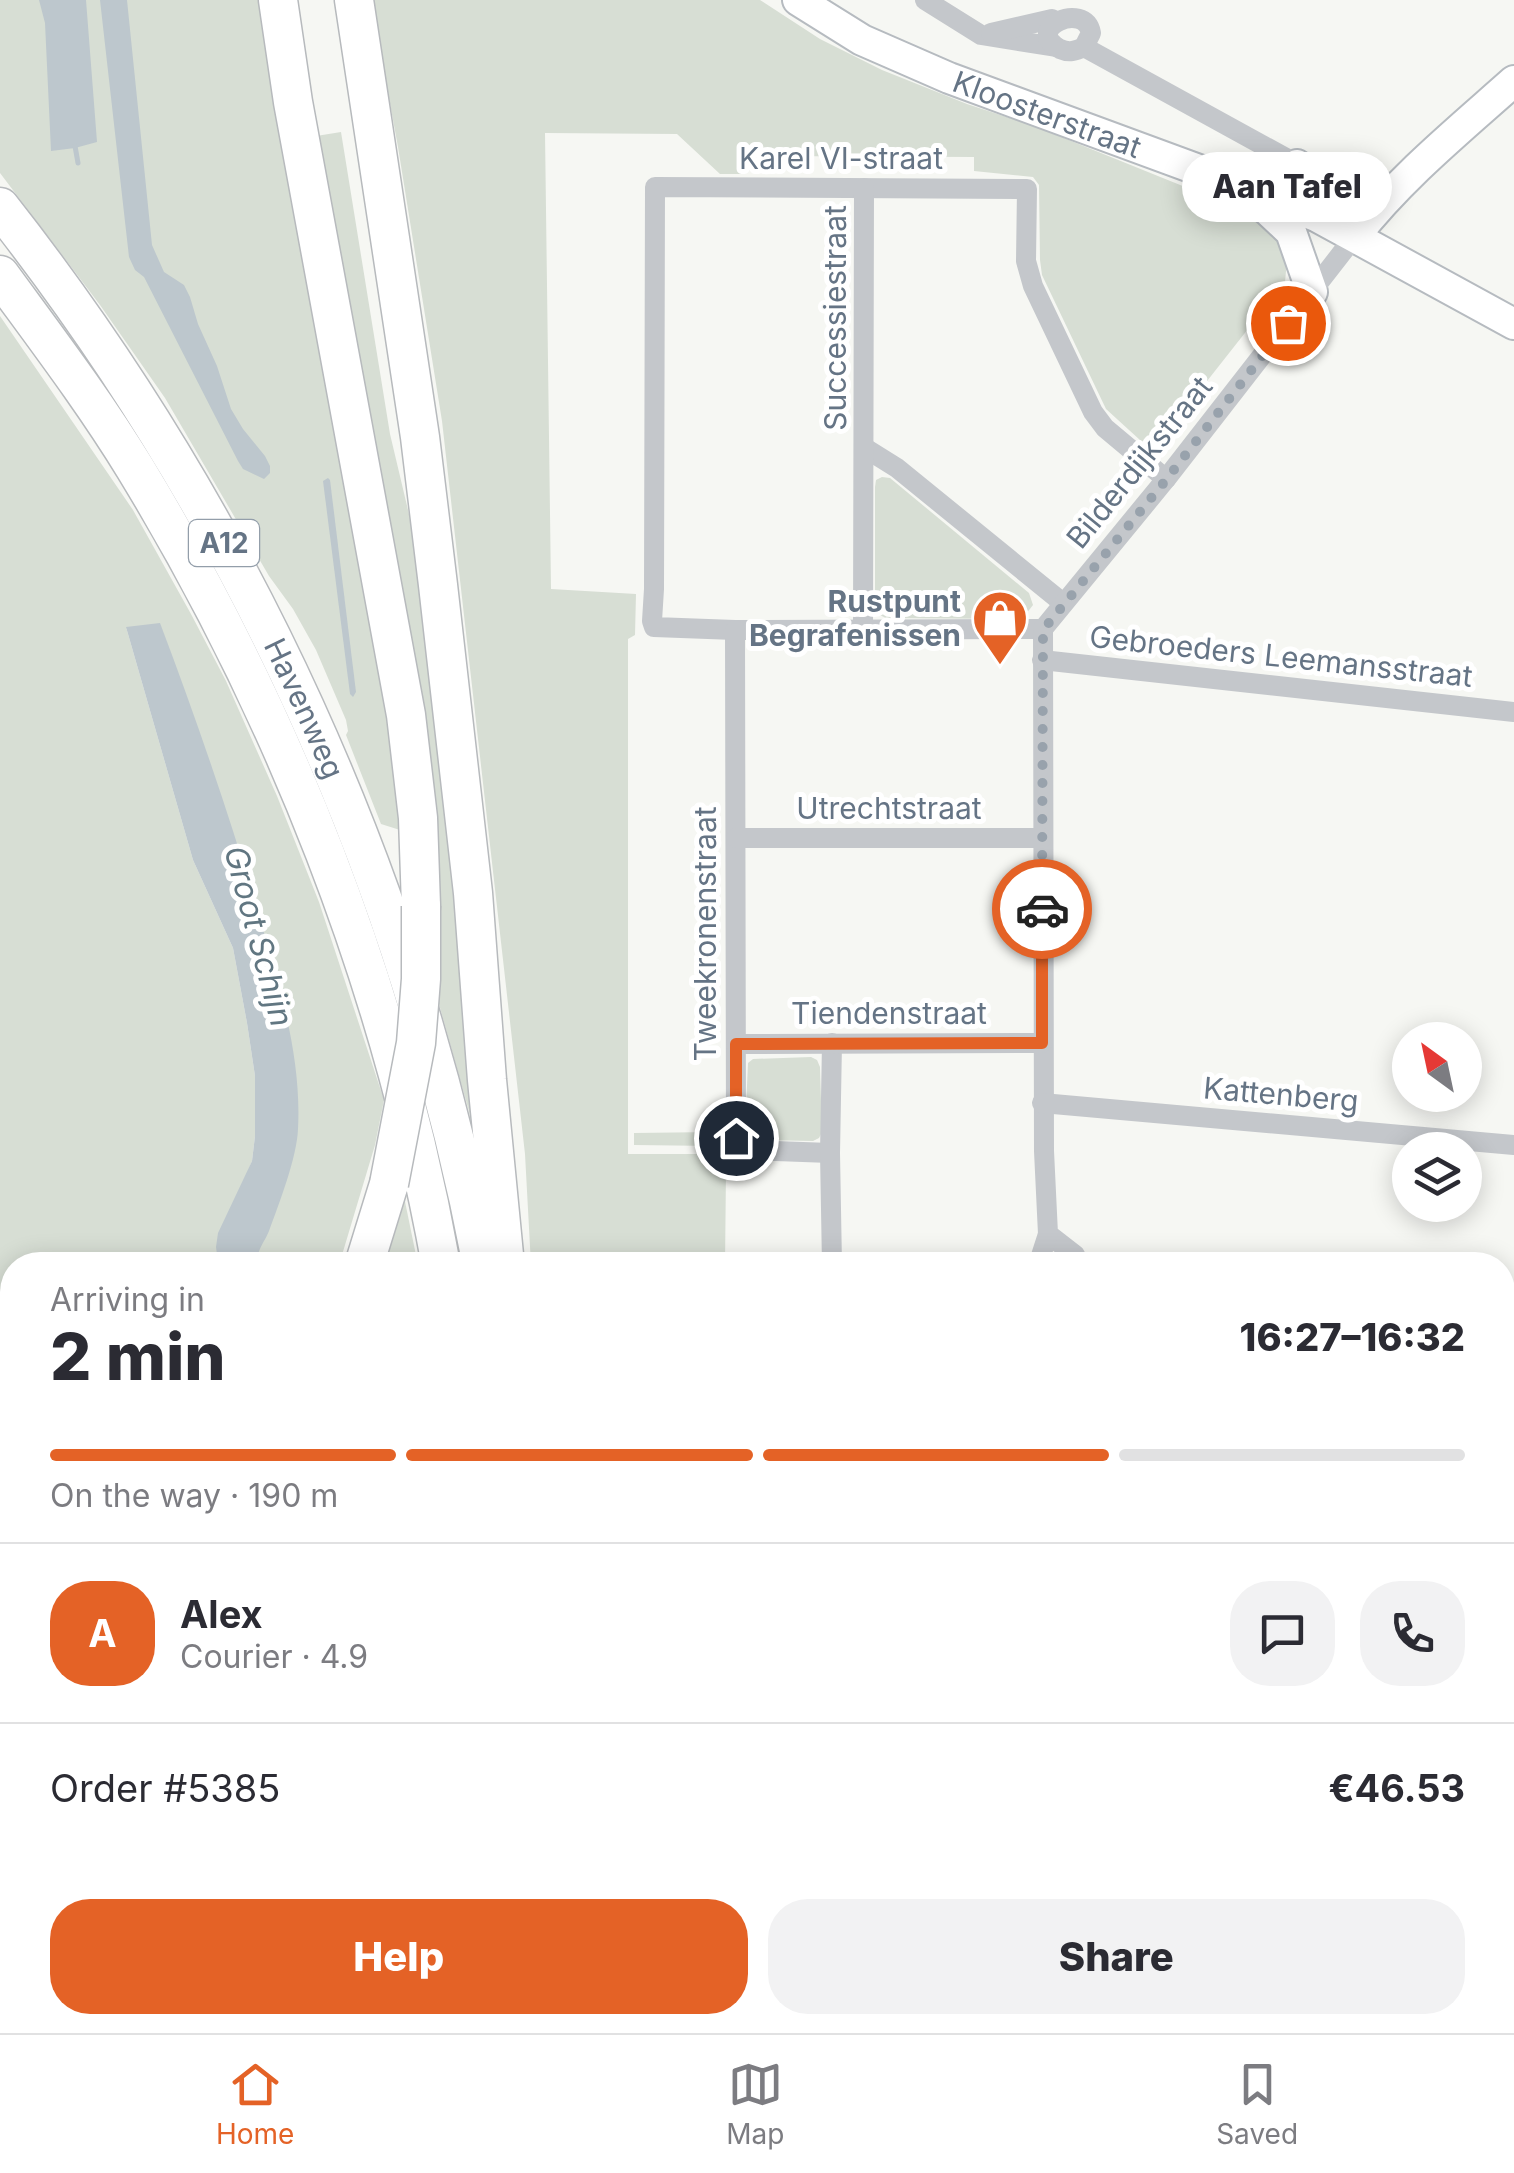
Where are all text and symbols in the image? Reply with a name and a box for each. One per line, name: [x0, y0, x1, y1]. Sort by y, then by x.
street label: Kloosterstraat: [948, 63, 1146, 165]
street label: Karel VI-straat: [739, 140, 943, 176]
callout: Aan Tafel: [1183, 153, 1393, 223]
text: Aan Tafel: [1212, 167, 1362, 206]
street label: Successiestraat: [817, 205, 853, 431]
pin: [1246, 281, 1331, 366]
icon: bag: [1261, 296, 1316, 351]
street label: Bilderdijkstraat: [1059, 369, 1219, 555]
road number: A12: [189, 520, 259, 566]
place label: Rustpunt Begrafenissen: [749, 583, 961, 653]
shop icon: Rustpunt Begrafenissen: [970, 588, 1030, 667]
street label: Gebroeders Leemansstraat: [1088, 618, 1475, 694]
street label: Havenweg: [257, 632, 352, 784]
street label: Utrechtstraat: [796, 790, 982, 826]
street label: Tweekronenstraat: [687, 806, 723, 1062]
water label: Groot Schijn: [216, 841, 302, 1031]
courier: [992, 859, 1092, 959]
icon: car: [1015, 882, 1070, 937]
street label: Tiendenstraat: [791, 995, 987, 1031]
north arrow: [1392, 1022, 1482, 1112]
map controls: [1392, 1022, 1482, 1222]
street label: Kattenberg: [1202, 1069, 1360, 1119]
pin: [694, 1096, 779, 1181]
icon: home: [709, 1111, 764, 1166]
button: layers: [1392, 1132, 1482, 1222]
text: Arriving in: [50, 1280, 205, 1319]
text: 16:27–16:32: [1240, 1314, 1465, 1360]
text: 2 min: [50, 1317, 226, 1396]
text: On the way · 190 m: [50, 1476, 338, 1515]
button: chat: [1230, 1581, 1335, 1686]
button: phone: [1360, 1581, 1465, 1686]
text: Alex: [180, 1591, 263, 1637]
text: A: [88, 1610, 117, 1656]
text: Courier · 4.9: [180, 1637, 368, 1676]
text: Order #5385: [50, 1765, 280, 1811]
text: €46.53: [1328, 1765, 1465, 1811]
button: Help: [50, 1899, 748, 2014]
button: Share: [768, 1899, 1465, 2014]
tab: Home: [216, 2057, 294, 2151]
tab: Map: [726, 2057, 784, 2151]
tab: Saved: [1216, 2057, 1298, 2151]

